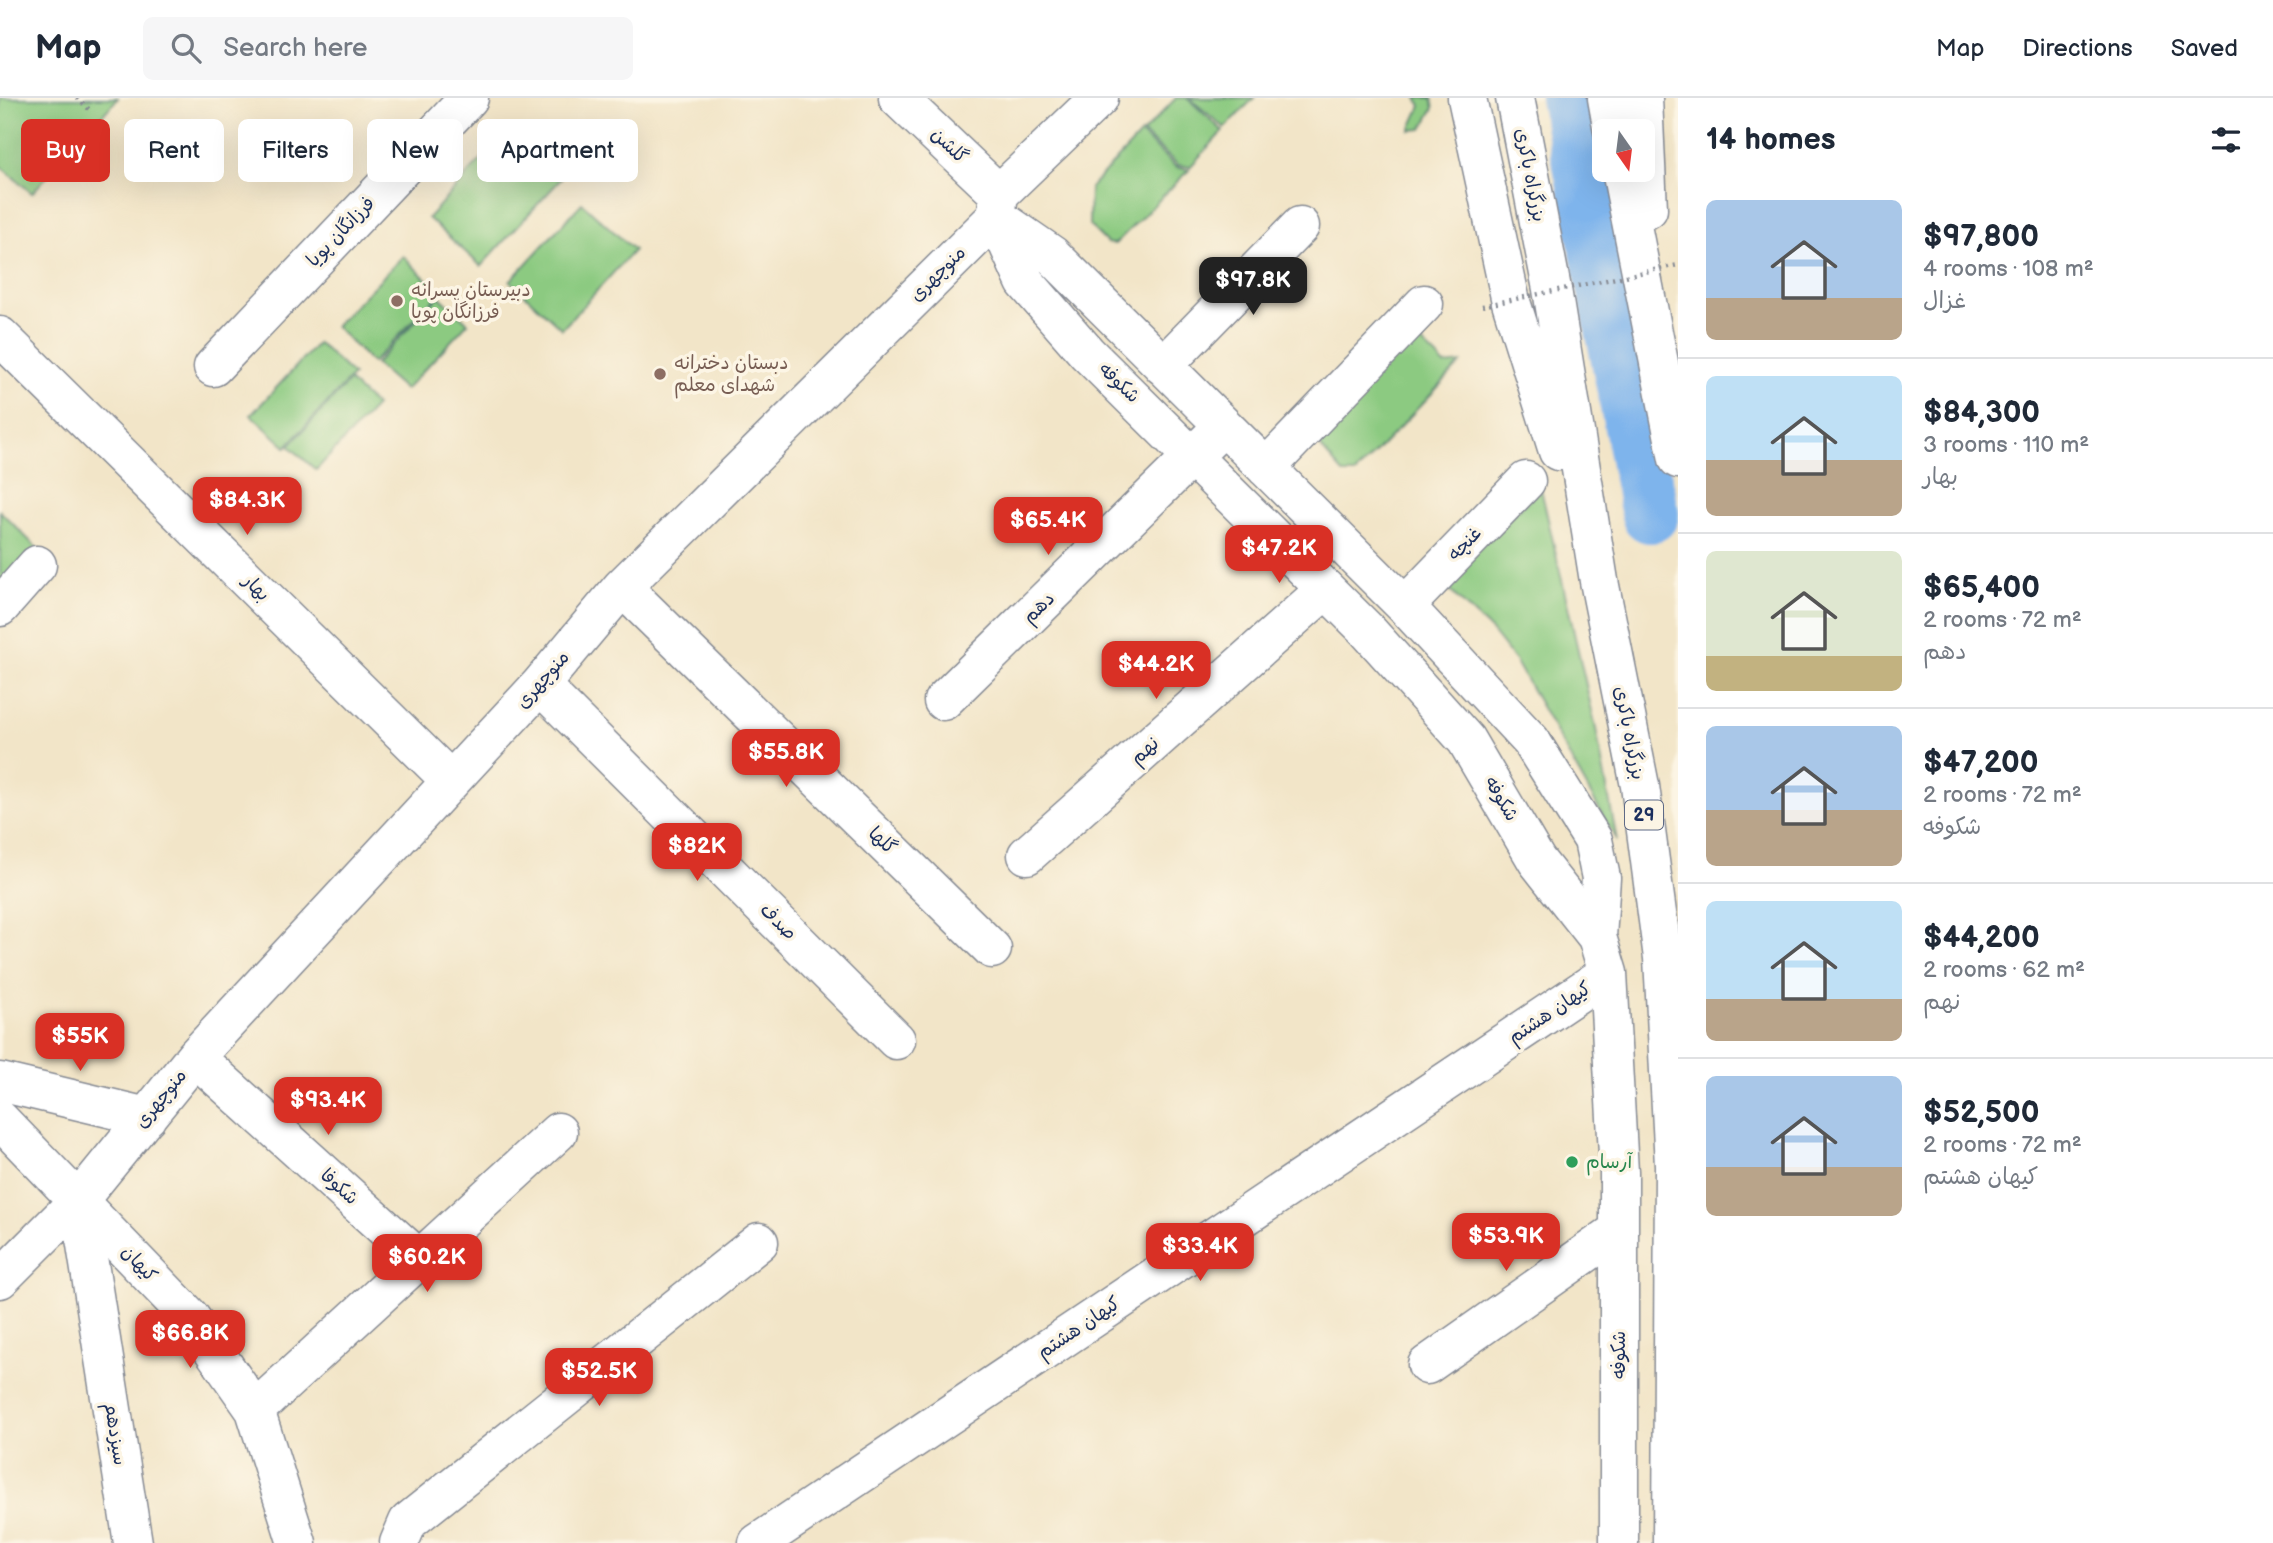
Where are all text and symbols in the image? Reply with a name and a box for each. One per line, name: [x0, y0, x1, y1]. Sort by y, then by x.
search box: [143, 17, 633, 80]
text: Map: [35, 28, 101, 68]
icon: search: [167, 29, 205, 67]
text: Search here: [223, 33, 367, 64]
text: Map: [1936, 34, 1984, 63]
text: Directions: [2022, 34, 2133, 63]
text: Saved: [2171, 34, 2238, 63]
chip: Buy: [21, 119, 110, 182]
chip: Rent: [124, 119, 224, 182]
chip: Filters: [238, 119, 353, 182]
chip: New: [367, 119, 463, 182]
chip: Apartment: [477, 119, 638, 182]
north arrow: [1592, 119, 1656, 182]
map controls: [1592, 119, 1655, 182]
icon: filters: [2207, 121, 2245, 159]
text: 14 homes: [1706, 122, 1835, 158]
street label: گلشن: [926, 123, 972, 169]
street label: بزرگراه باکری: [1510, 126, 1550, 224]
street label: فرزانگان پویا: [302, 192, 380, 272]
text: $97,800: [1923, 219, 2039, 255]
icon: home: [1762, 228, 1846, 312]
street label: منوچهری: [905, 241, 971, 307]
text: 4 rooms · 108 m²: [1923, 255, 2094, 283]
pin: $97.8K: [1196, 258, 1310, 317]
text: $97.8K: [1215, 266, 1291, 294]
place label: دبیرستان پسرانه فرزانگان پویا: [411, 279, 531, 324]
text: غزال: [1923, 287, 1966, 315]
marker: دبیرستان پسرانه فرزانگان پویا: [389, 293, 405, 309]
place label: دبستان دخترانه شهدای معلم: [674, 352, 789, 399]
street label: شکوفه: [1094, 358, 1144, 408]
marker: دبستان دخترانه شهدای معلم: [652, 366, 668, 382]
text: $84,300: [1923, 395, 2040, 431]
icon: home: [1762, 404, 1846, 488]
text: 3 rooms · 110 m²: [1923, 431, 2089, 459]
text: بهار: [1923, 463, 1958, 491]
pin: $84.3K: [190, 478, 304, 537]
text: $84.3K: [209, 486, 285, 514]
pin: $65.4K: [991, 498, 1105, 557]
text: $65.4K: [1010, 506, 1086, 534]
street label: غنچه: [1443, 522, 1487, 566]
pin: $47.2K: [1222, 526, 1336, 585]
text: $47.2K: [1241, 534, 1317, 562]
street label: بهار: [236, 568, 274, 606]
text: $65,400: [1923, 570, 2040, 606]
icon: home: [1762, 579, 1846, 663]
street label: دهم: [1018, 587, 1061, 630]
text: 2 rooms · 72 m²: [1923, 606, 2082, 634]
text: دهم: [1923, 638, 1966, 666]
pin: $44.2K: [1099, 642, 1213, 701]
street label: منوچهری: [512, 646, 574, 714]
text: $44.2K: [1118, 650, 1194, 678]
street label: بزرگراه باکری: [1609, 684, 1649, 782]
pin: $55.8K: [729, 730, 843, 789]
street label: نهم: [1126, 732, 1166, 771]
text: $55.8K: [748, 738, 824, 766]
text: $47,200: [1923, 745, 2038, 781]
icon: home: [1762, 754, 1846, 838]
street label: شکوفه: [1479, 772, 1523, 826]
text: 2 rooms · 72 m²: [1923, 781, 2082, 809]
road number: 29: [1625, 800, 1663, 830]
text: شکوفه: [1923, 813, 1981, 841]
street label: گلها: [863, 822, 901, 860]
pin: $82K: [656, 824, 738, 883]
text: $82K: [668, 832, 726, 860]
street label: صدف: [755, 899, 801, 945]
text: $44,200: [1923, 920, 2040, 956]
icon: home: [1762, 929, 1846, 1013]
text: 2 rooms · 62 m²: [1923, 956, 2085, 984]
street label: کیهان هشتم: [1504, 977, 1597, 1051]
text: نهم: [1923, 988, 1961, 1016]
pin: $55K: [39, 1014, 121, 1073]
text: $55K: [51, 1022, 109, 1050]
street label: منوچهری: [130, 1065, 192, 1133]
pin: $93.4K: [271, 1077, 385, 1137]
text: $93.4K: [290, 1086, 366, 1114]
text: $52,500: [1923, 1095, 2039, 1131]
icon: home: [1762, 1104, 1846, 1188]
text: 2 rooms · 72 m²: [1923, 1131, 2082, 1159]
place label: آرسام: [1586, 1151, 1634, 1176]
marker: آرسام: [1564, 1154, 1580, 1170]
text: کیهان هشتم: [1923, 1163, 2038, 1191]
street label: شکوفا: [315, 1164, 363, 1210]
pin: $53.9K: [1449, 1214, 1563, 1273]
text: $53.9K: [1468, 1222, 1544, 1250]
pin: $33.4K: [1143, 1224, 1257, 1283]
text: $33.4K: [1162, 1232, 1238, 1260]
pin: $60.2K: [370, 1234, 484, 1294]
street label: کیهان: [116, 1241, 162, 1287]
text: $60.2K: [388, 1243, 466, 1271]
street label: کیهان هشتم: [1033, 1292, 1126, 1366]
pin: $66.8K: [133, 1310, 247, 1370]
text: $66.8K: [151, 1319, 229, 1347]
street label: شکوفه: [1608, 1331, 1631, 1379]
pin: $52.5K: [542, 1348, 656, 1408]
text: $52.5K: [561, 1357, 637, 1385]
street label: سیزدهم: [97, 1401, 131, 1467]

